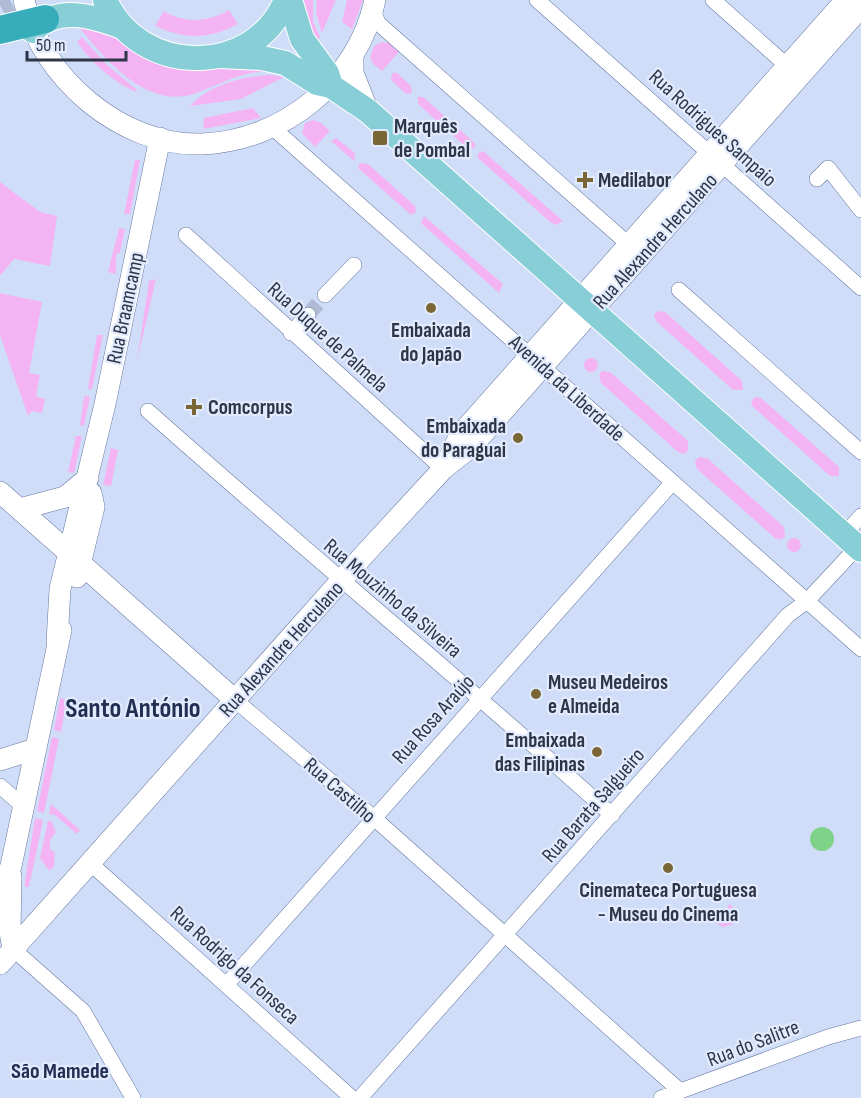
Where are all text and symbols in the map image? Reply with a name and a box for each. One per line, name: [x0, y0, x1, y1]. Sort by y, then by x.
scale bar: [27, 24, 126, 62]
text: 50 m: [36, 35, 66, 56]
street label: Rua Rodrigues Sampaio: [644, 64, 782, 192]
place label: Marquês de Pombal: [394, 114, 470, 163]
marker: Marquês de Pombal: [371, 129, 389, 147]
street label: Rua Alexandre Herculano: [588, 168, 723, 314]
place label: Medilabor: [598, 168, 672, 193]
marker: Medilabor: [576, 171, 594, 189]
street label: Rua Braamcamp: [102, 250, 149, 366]
street label: Rua Duque de Palmela: [262, 277, 393, 398]
marker: Embaixada do Japão: [424, 301, 438, 315]
place label: Embaixada do Japão: [391, 318, 471, 367]
street label: Avenida da Liberdade: [503, 329, 630, 447]
place label: Comcorpus: [208, 395, 292, 420]
marker: Comcorpus: [185, 398, 203, 416]
place label: Embaixada do Paraguai: [421, 414, 506, 463]
marker: Embaixada do Paraguai: [511, 431, 525, 445]
street label: Rua Mouzinho da Silveira: [319, 533, 467, 663]
street label: Rua Alexandre Herculano: [214, 576, 349, 722]
street label: Rua Rosa Araújo: [387, 670, 480, 769]
place label: Museu Medeiros e Almeida: [548, 670, 668, 719]
marker: Museu Medeiros e Almeida: [529, 687, 543, 701]
district label: Santo António: [65, 693, 201, 725]
place label: Embaixada das Filipinas: [495, 728, 585, 777]
street label: Rua Barata Salgueiro: [537, 743, 650, 868]
marker: Embaixada das Filipinas: [590, 745, 604, 759]
street label: Rua Castilho: [299, 752, 381, 828]
marker: Cinemateca Portuguesa - Museu do Cinema: [661, 861, 675, 875]
place label: Cinemateca Portuguesa - Museu do Cinema: [579, 878, 757, 927]
street label: Rua Rodrigo da Fonseca: [165, 901, 304, 1030]
street label: Rua do Salitre: [704, 1014, 803, 1072]
district label: São Mamede: [11, 1058, 109, 1085]

